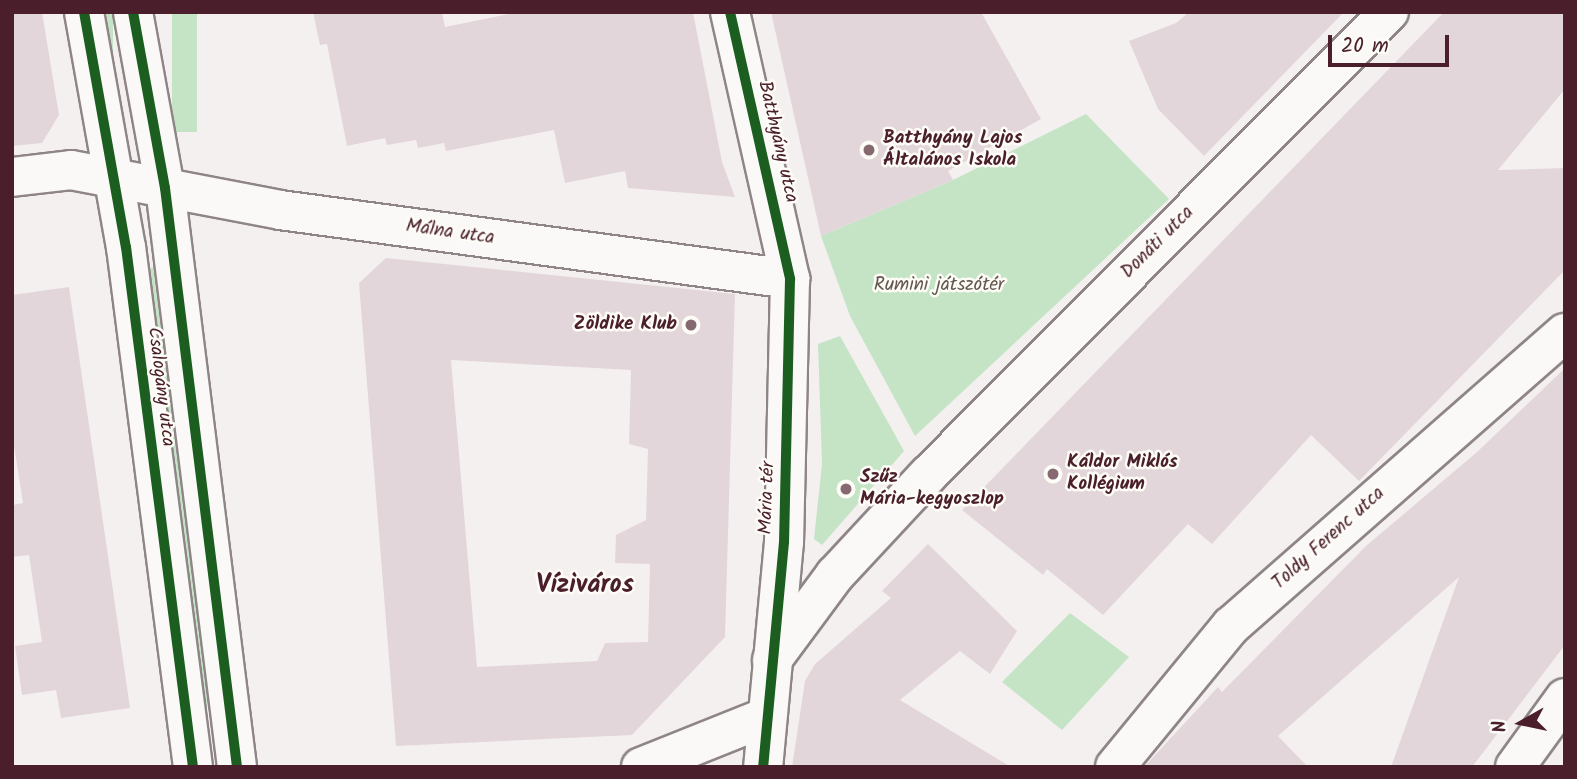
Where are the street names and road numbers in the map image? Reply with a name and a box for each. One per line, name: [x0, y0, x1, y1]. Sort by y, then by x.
street label: Batthyány utca: [752, 79, 802, 205]
street label: Donáti utca: [1117, 202, 1199, 284]
street label: Málna utca: [404, 216, 496, 250]
street label: Csalogány utca: [141, 326, 179, 448]
street label: Mária tér: [755, 461, 781, 535]
street label: Toldy Ferenc utca: [1268, 483, 1390, 595]

